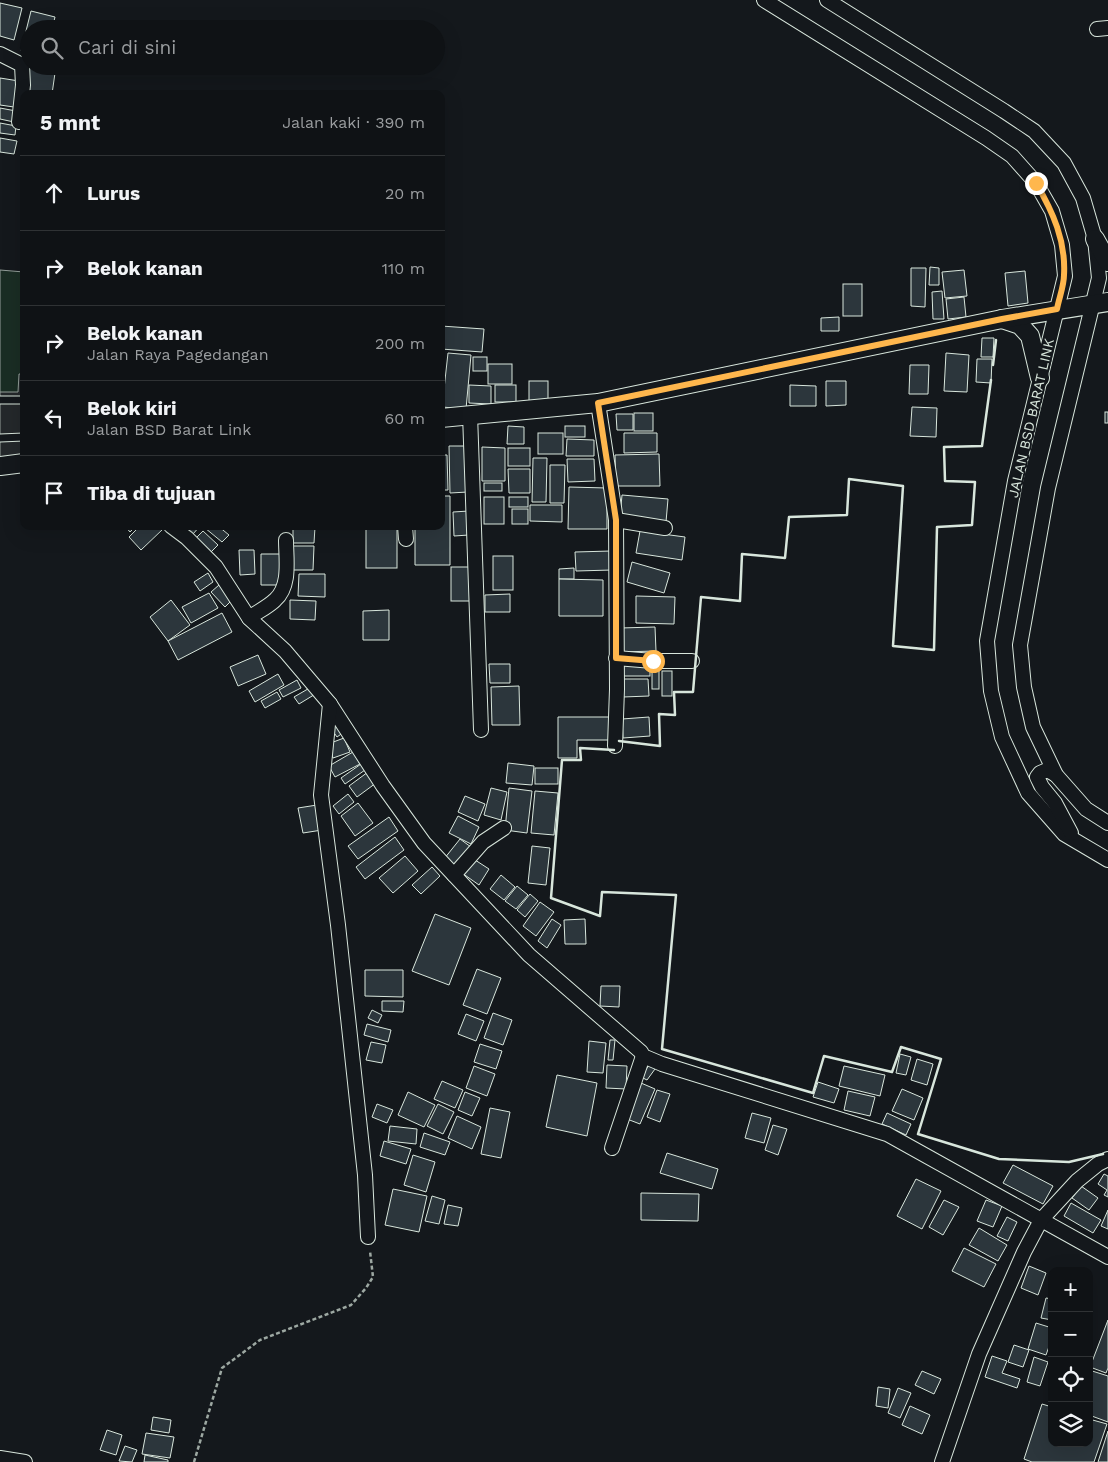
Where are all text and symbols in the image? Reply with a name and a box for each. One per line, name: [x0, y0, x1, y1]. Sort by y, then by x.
search box: [20, 20, 445, 75]
icon: search: [38, 34, 66, 62]
text: Cari di sini: [78, 36, 176, 59]
text: 5 mnt: [40, 110, 100, 135]
text: Jalan kaki · 390 m: [282, 113, 425, 132]
route end: [1025, 172, 1048, 195]
icon: ahead: [40, 179, 68, 207]
text: Lurus: [87, 182, 140, 205]
text: 20 m: [385, 184, 425, 203]
icon: right: [40, 254, 68, 282]
text: Belok kanan: [87, 257, 203, 280]
text: 110 m: [382, 259, 425, 278]
text: Belok kanan: [87, 322, 203, 345]
icon: right: [40, 329, 68, 357]
text: 200 m: [375, 334, 425, 353]
street label: JALAN BSD BARAT LINK: [1005, 337, 1057, 499]
text: Jalan Raya Pagedangan: [87, 345, 269, 364]
text: Belok kiri: [87, 397, 177, 420]
icon: left: [40, 404, 68, 432]
text: 60 m: [385, 409, 425, 428]
text: Jalan BSD Barat Link: [87, 420, 251, 439]
icon: arrive: [40, 479, 68, 507]
text: Tiba di tujuan: [87, 482, 216, 505]
route start: [642, 650, 665, 673]
map controls: [1048, 1267, 1093, 1447]
button: +: [1048, 1267, 1093, 1312]
button: −: [1048, 1312, 1093, 1357]
button: locate: [1048, 1357, 1093, 1402]
button: layers: [1048, 1402, 1093, 1447]

